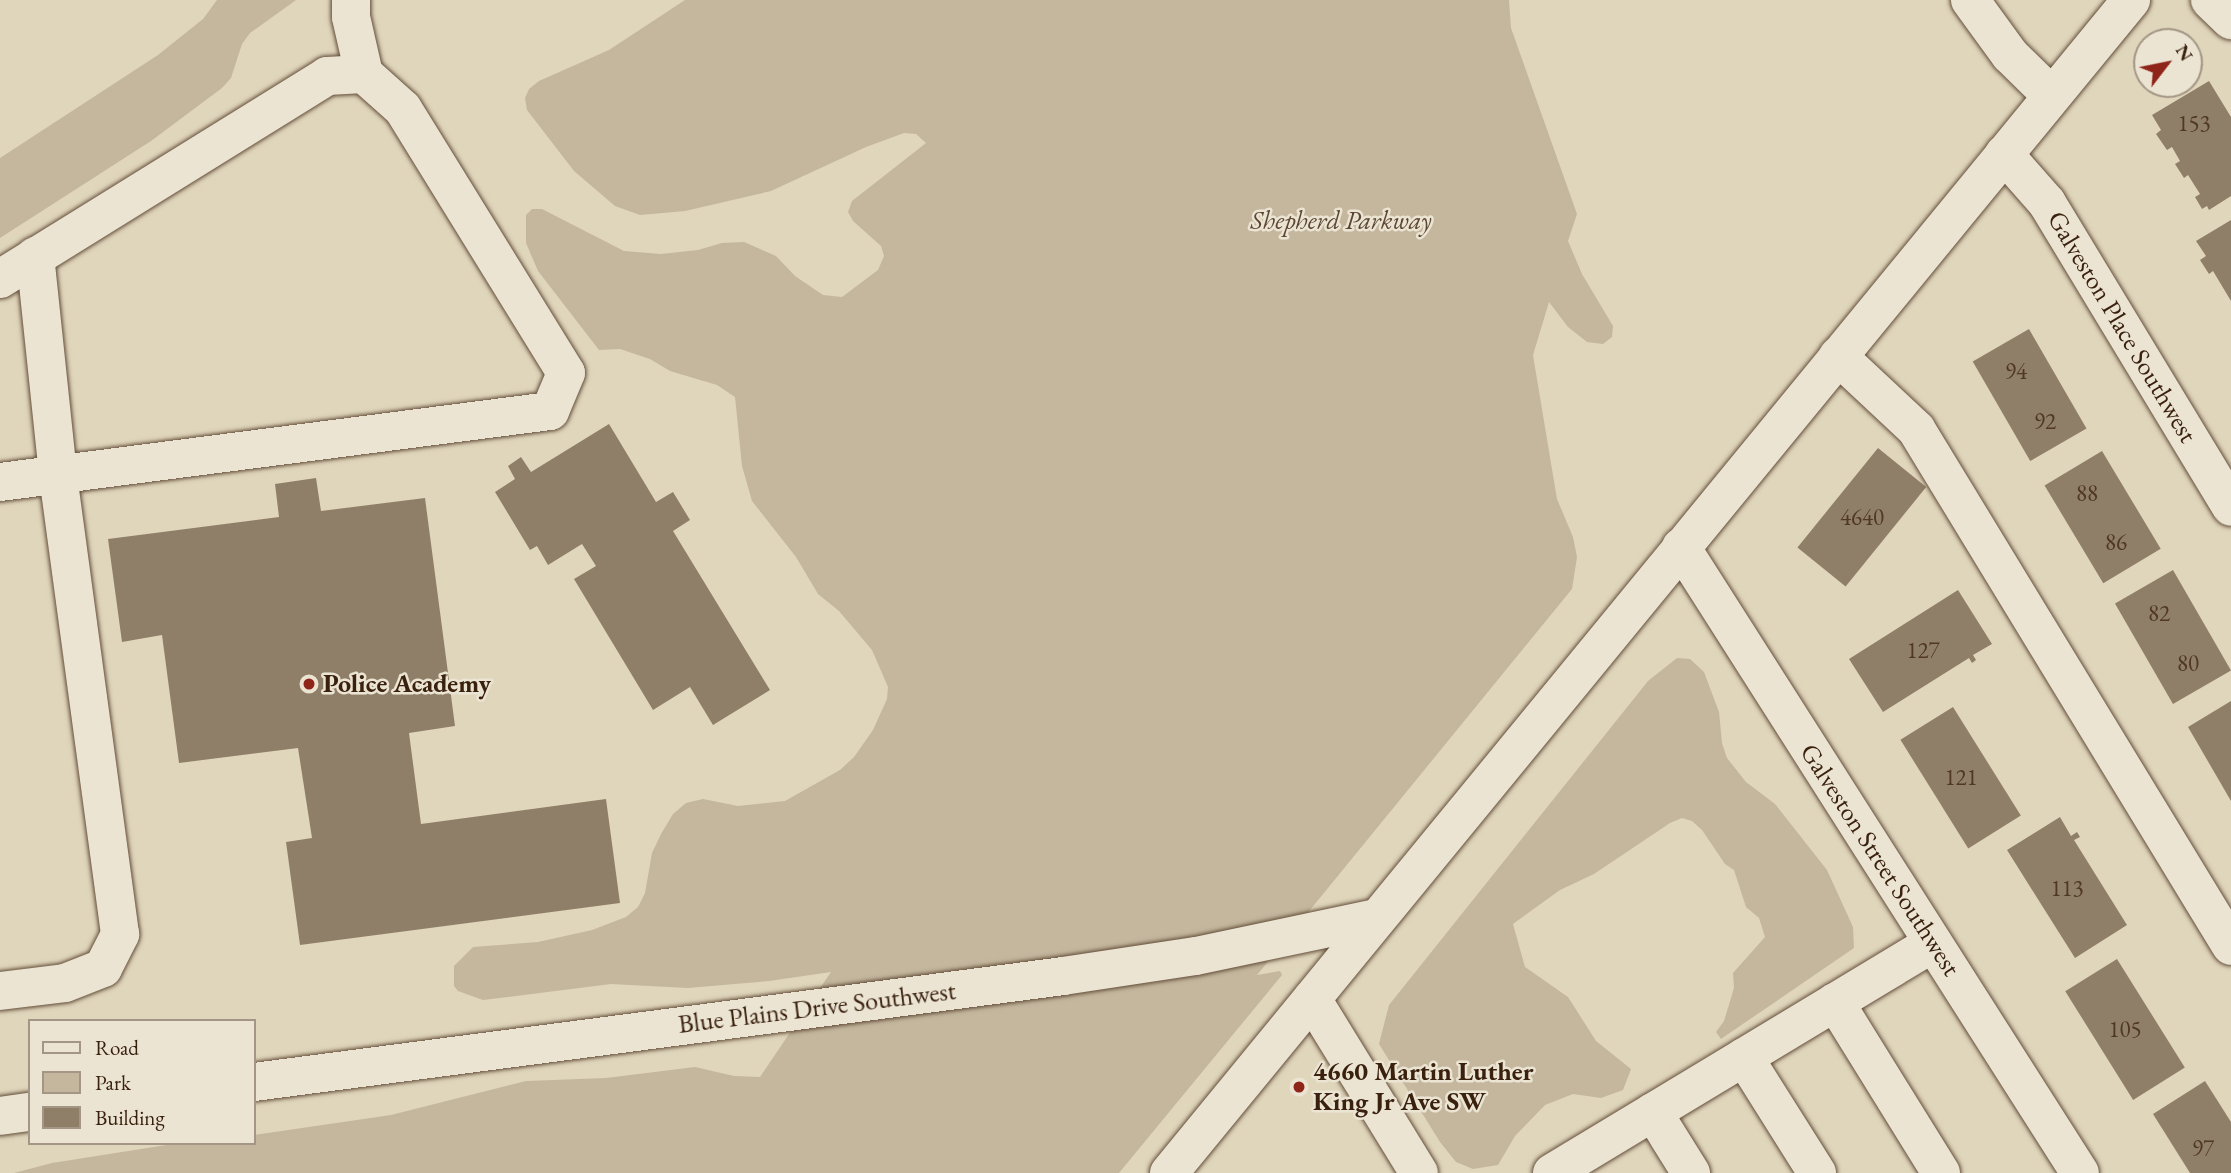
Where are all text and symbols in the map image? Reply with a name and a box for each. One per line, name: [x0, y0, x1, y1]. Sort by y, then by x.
north arrow: [2133, 28, 2203, 98]
text: N: [2170, 40, 2199, 66]
house number: 153: [2177, 109, 2211, 137]
park label: Shepherd Parkway: [1250, 205, 1432, 237]
street label: Galveston Place Southwest: [2040, 206, 2204, 448]
house number: 94: [2005, 357, 2027, 385]
house number: 92: [2034, 407, 2056, 435]
house number: 88: [2076, 479, 2098, 507]
house number: 4640: [1840, 503, 1884, 531]
house number: 86: [2105, 528, 2127, 556]
house number: 82: [2148, 599, 2170, 627]
house number: 127: [1906, 636, 1940, 664]
house number: 80: [2177, 649, 2199, 677]
place label: Police Academy: [323, 668, 491, 700]
marker: Police Academy: [301, 676, 317, 692]
street label: Galveston Street Southwest: [1793, 738, 1967, 982]
house number: 121: [1944, 763, 1978, 791]
house number: 113: [2050, 874, 2084, 902]
street label: Blue Plains Drive Southwest: [676, 975, 958, 1041]
house number: 105: [2108, 1015, 2142, 1043]
legend: [28, 1019, 256, 1145]
text: Road: [95, 1034, 139, 1061]
place label: 4660 Martin Luther King Jr Ave SW: [1313, 1056, 1533, 1118]
text: Park: [95, 1069, 131, 1096]
marker: 4660 Martin Luther King Jr Ave SW: [1291, 1079, 1307, 1095]
text: Building: [95, 1104, 165, 1131]
house number: 97: [2192, 1134, 2214, 1162]

